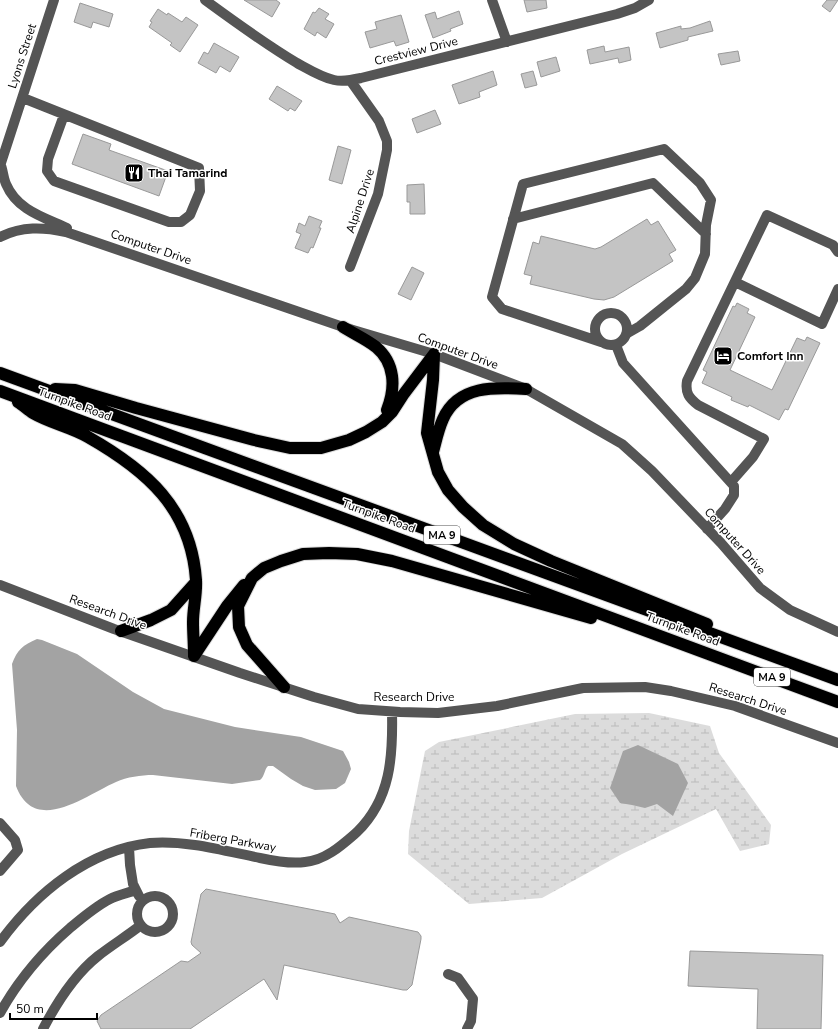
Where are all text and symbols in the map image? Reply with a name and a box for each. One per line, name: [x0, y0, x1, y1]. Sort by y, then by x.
street label: Lyons Street: [4, 21, 40, 90]
street label: Crestview Drive: [373, 33, 459, 69]
restaurant icon: Thai Tamarind: [123, 162, 145, 184]
place label: Thai Tamarind: [148, 165, 228, 181]
street label: Alpine Drive: [342, 167, 378, 235]
street label: Computer Drive: [108, 226, 194, 268]
street label: Computer Drive: [415, 329, 501, 373]
hotel icon: Comfort Inn: [712, 345, 734, 367]
place label: Comfort Inn: [737, 348, 804, 364]
street label: Turnpike Road: [36, 383, 114, 425]
street label: Turnpike Road: [340, 495, 418, 537]
street label: Computer Drive: [701, 504, 769, 578]
road number: MA 9: [424, 526, 460, 544]
street label: Research Drive: [67, 591, 149, 633]
street label: Turnpike Road: [644, 608, 722, 650]
road number: MA 9: [754, 668, 790, 686]
street label: Research Drive: [707, 679, 789, 719]
street label: Research Drive: [374, 689, 454, 705]
street label: Friberg Parkway: [189, 825, 278, 856]
scale bar: [10, 995, 97, 1021]
text: 50 m: [16, 1001, 44, 1017]

